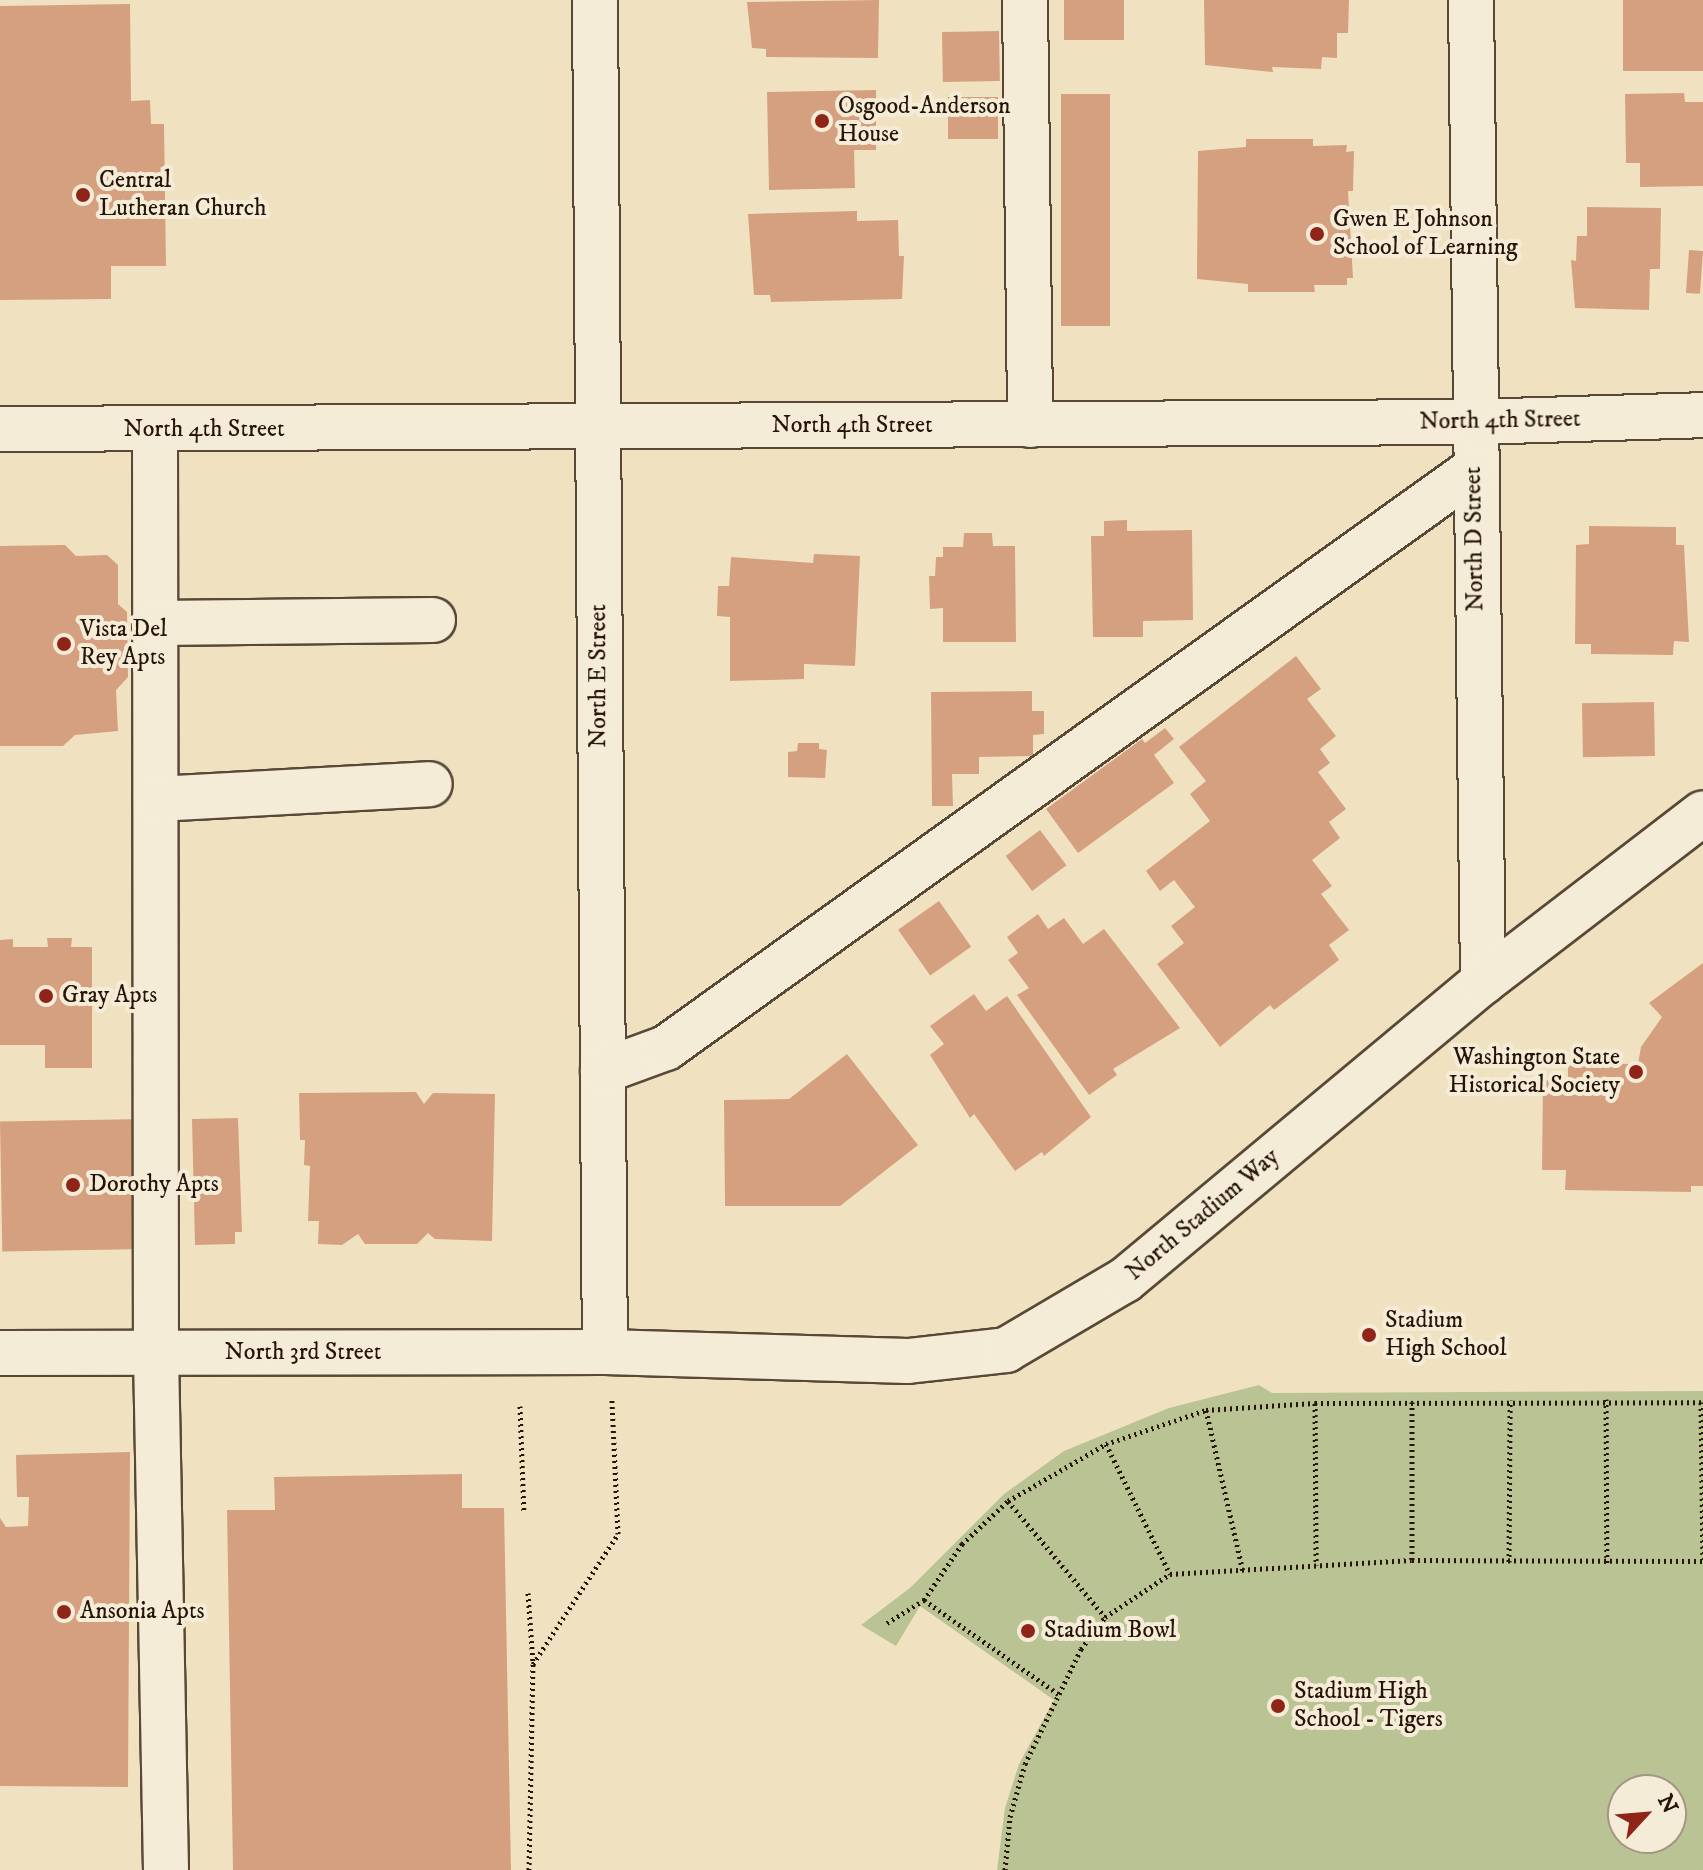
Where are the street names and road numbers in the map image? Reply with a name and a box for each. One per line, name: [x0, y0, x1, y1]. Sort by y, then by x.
street label: North 4th Street: [1419, 405, 1581, 437]
street label: North 4th Street: [771, 412, 933, 440]
street label: North 4th Street: [123, 416, 285, 444]
street label: North D Street: [1459, 466, 1491, 612]
street label: North E Street: [585, 604, 613, 748]
street label: North Stadium Way: [1121, 1143, 1285, 1287]
street label: North 3rd Street: [225, 1339, 381, 1367]

